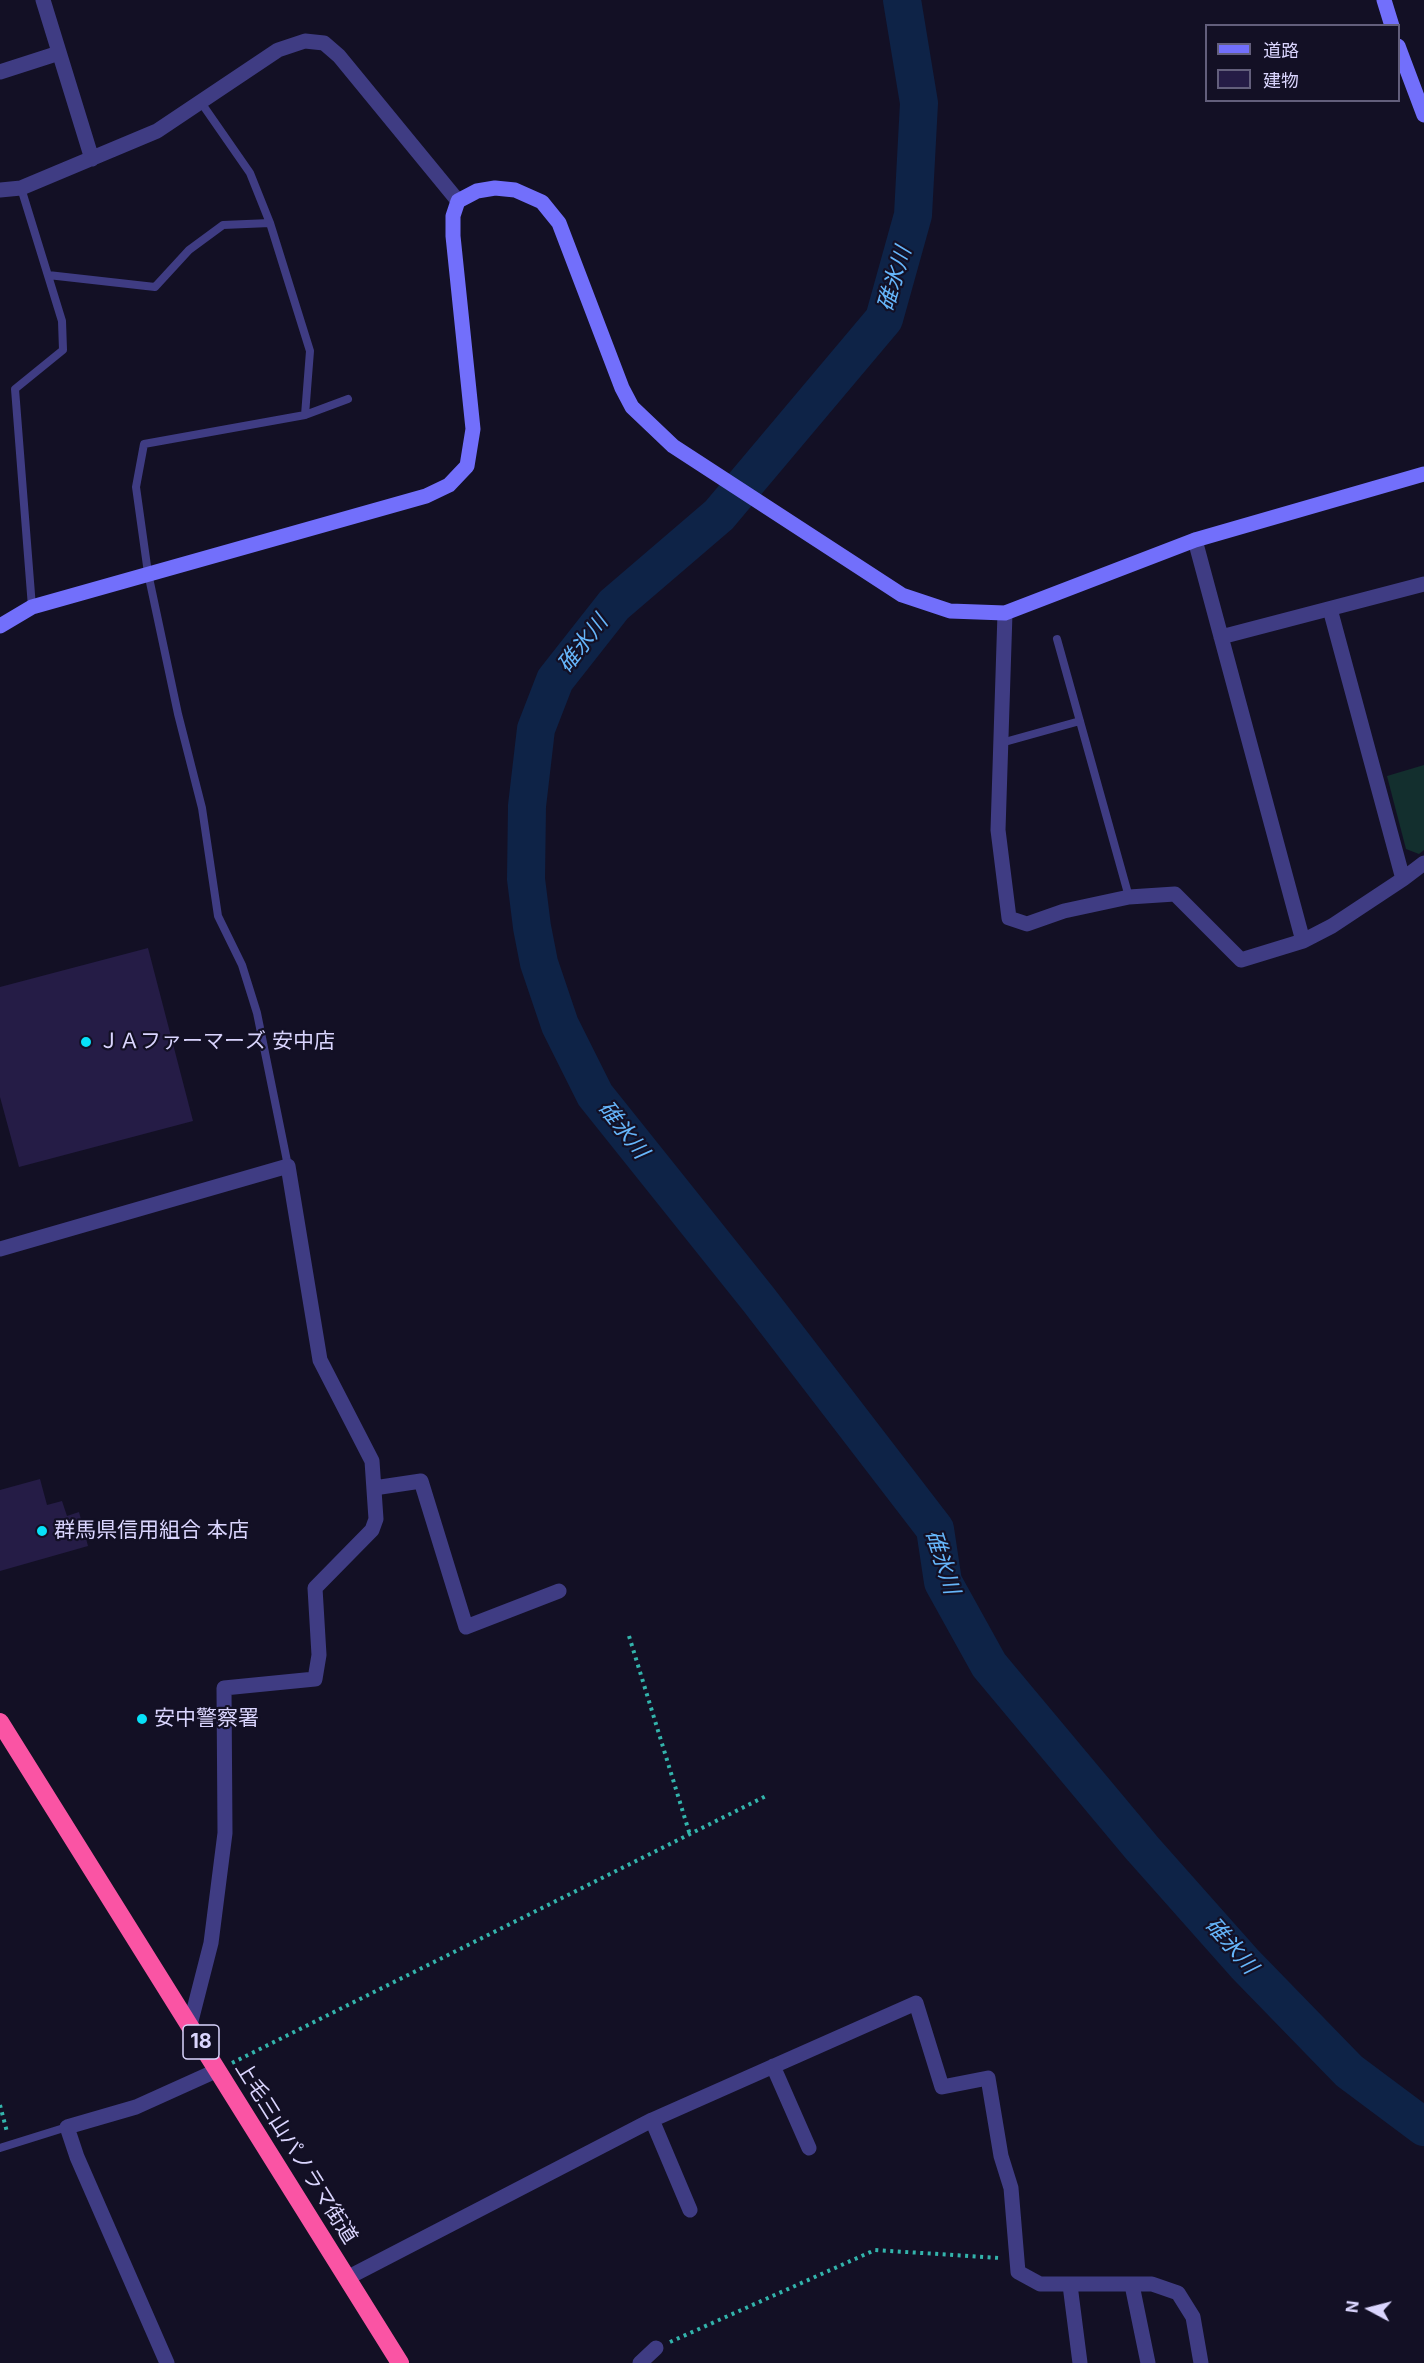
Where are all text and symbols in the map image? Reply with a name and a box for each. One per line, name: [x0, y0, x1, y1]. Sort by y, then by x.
legend: [1205, 24, 1400, 102]
text: 道路: [1263, 40, 1299, 61]
text: 建物: [1263, 70, 1299, 91]
water label: 碓氷川: [873, 244, 917, 314]
water label: 碓氷川: [552, 610, 614, 678]
place label: ＪＡファーマーズ 安中店: [98, 1029, 335, 1055]
marker: ＪＡファーマーズ 安中店: [79, 1035, 93, 1049]
water label: 碓氷川: [592, 1096, 654, 1164]
place label: 群馬県信用組合 本店: [54, 1518, 249, 1544]
marker: 群馬県信用組合 本店: [35, 1524, 49, 1538]
water label: 碓氷川: [919, 1527, 965, 1597]
place label: 安中警察署: [154, 1706, 259, 1732]
marker: 安中警察署: [135, 1712, 149, 1726]
water label: 碓氷川: [1199, 1912, 1263, 1980]
road number: 18: [183, 2025, 219, 2059]
street label: 上毛三山パノラマ街道: [230, 2057, 362, 2249]
north arrow: [1340, 2279, 1400, 2339]
text: N: [1341, 2300, 1363, 2314]

